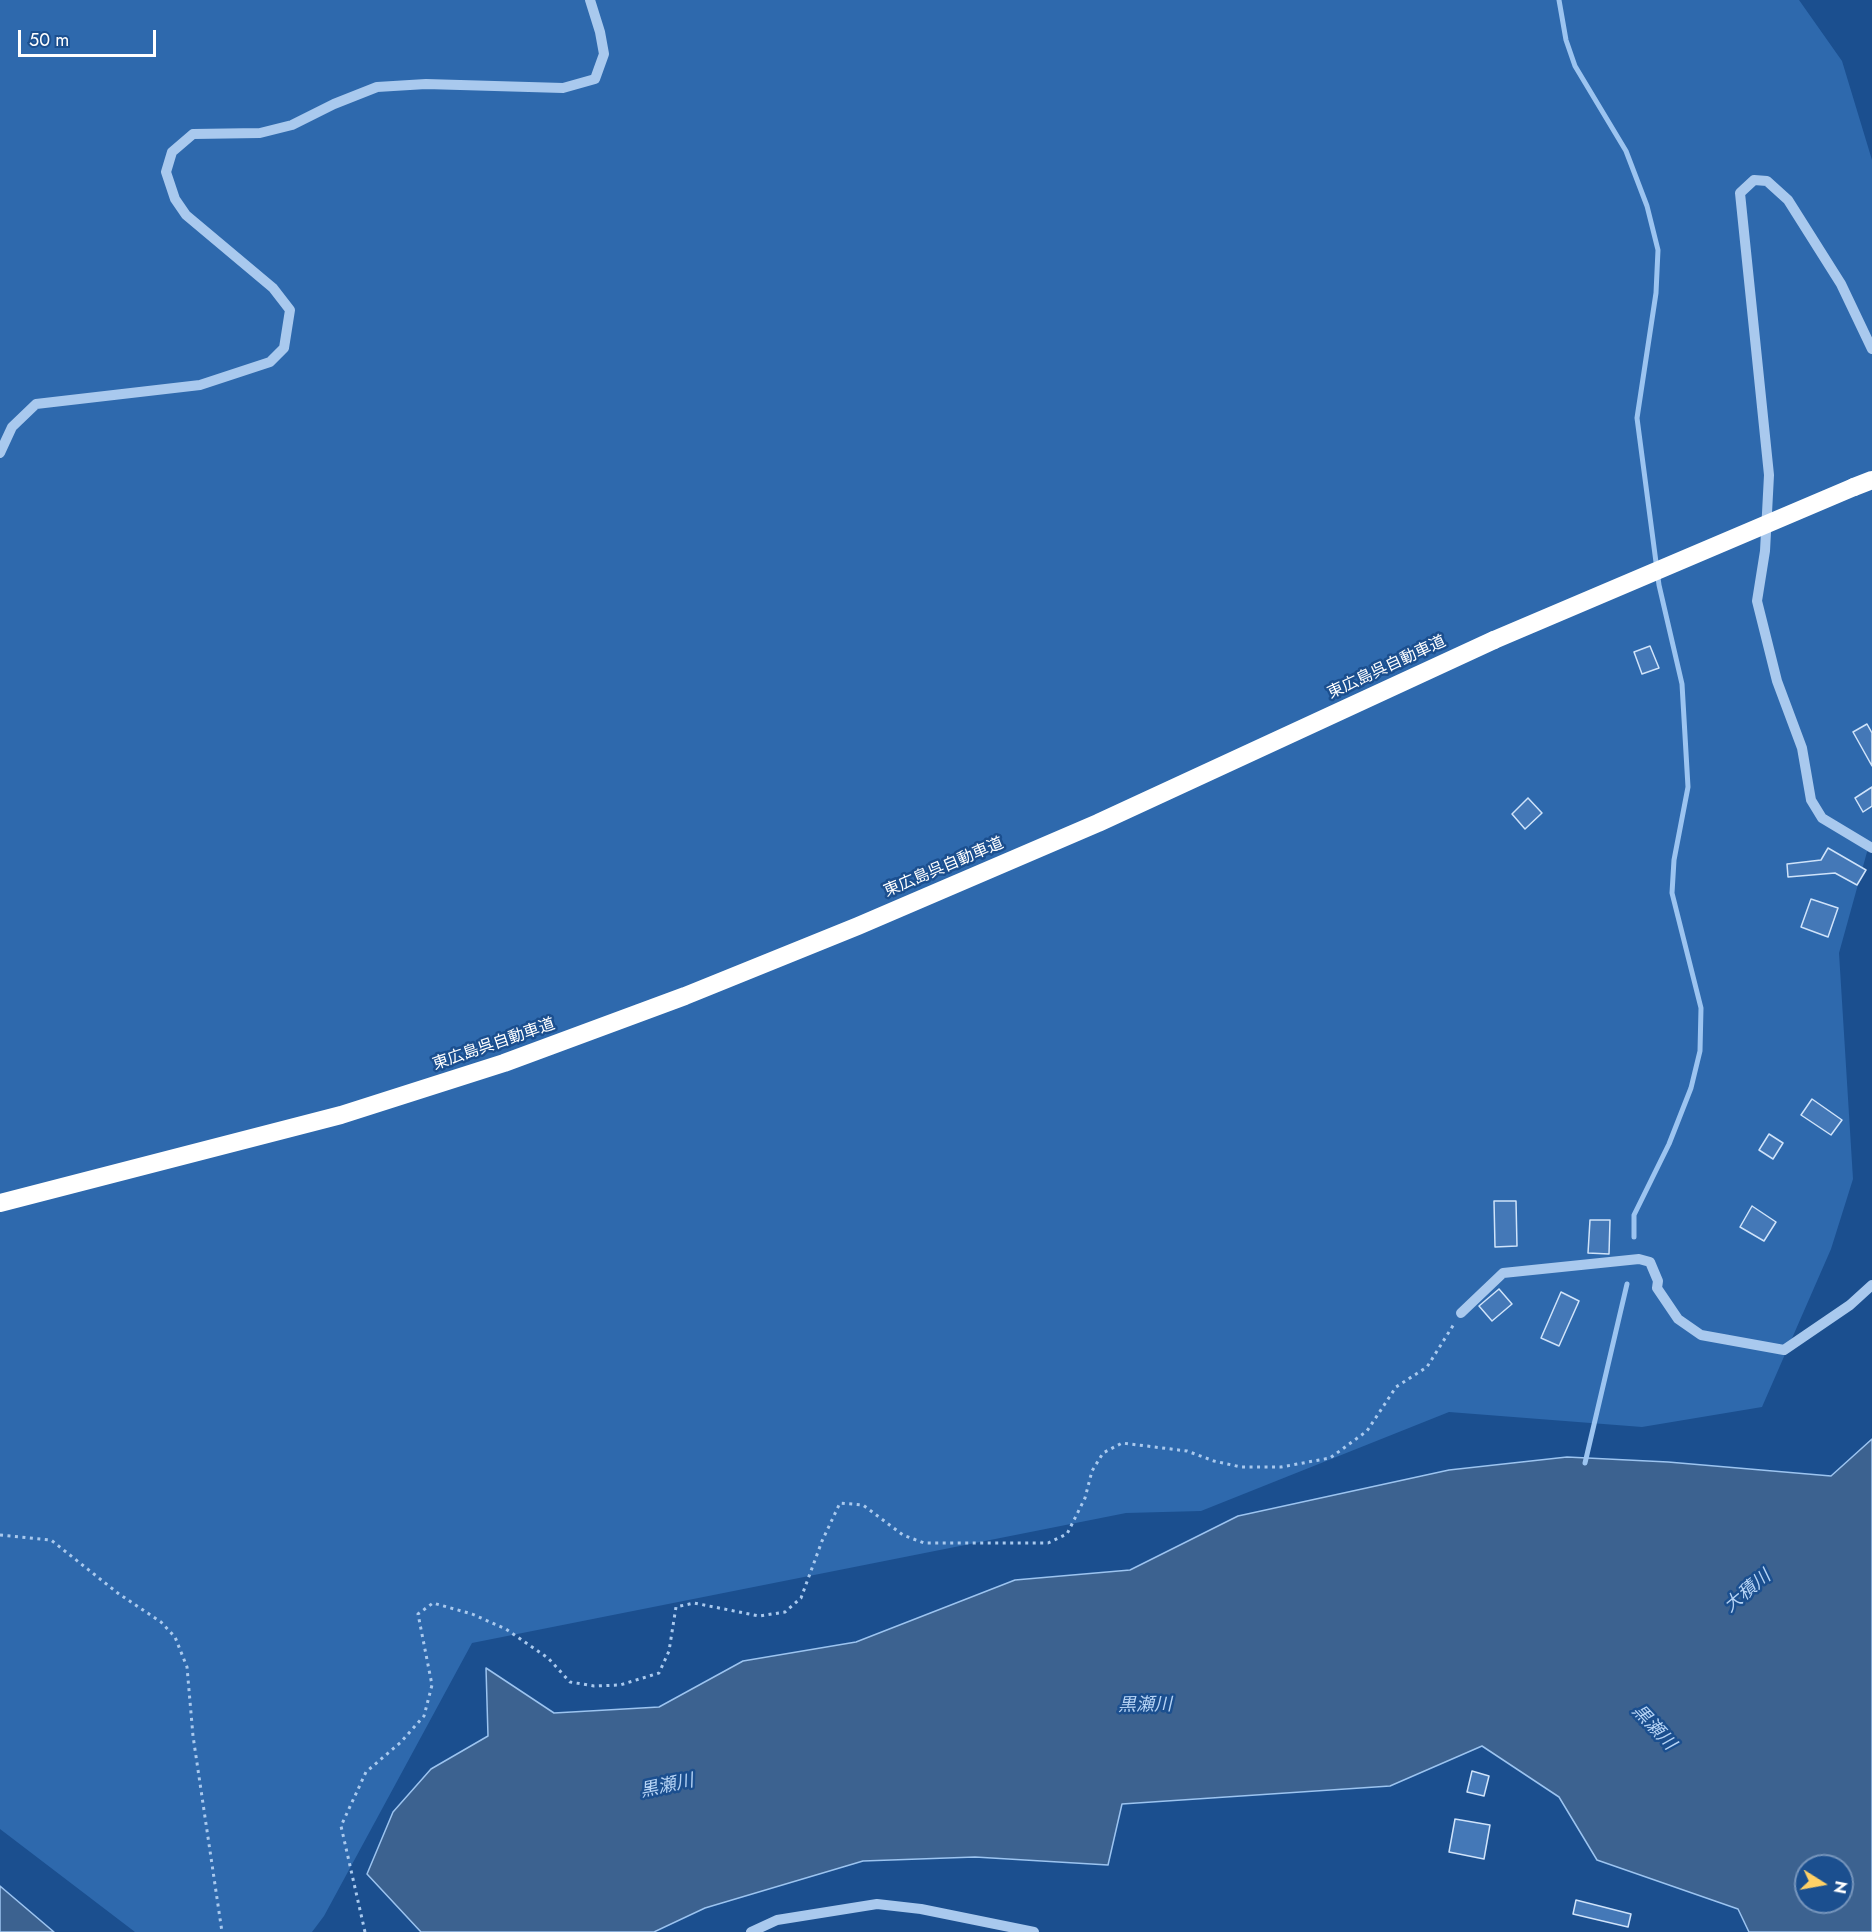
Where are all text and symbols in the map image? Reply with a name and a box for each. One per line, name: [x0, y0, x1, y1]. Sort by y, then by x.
scale bar: [21, 18, 159, 56]
text: 50 m: [29, 27, 69, 53]
street label: 東広島呉自動車道: [1325, 632, 1449, 704]
street label: 東広島呉自動車道: [881, 834, 1007, 902]
street label: 東広島呉自動車道: [430, 1015, 558, 1075]
water label: 大積川: [1720, 1566, 1776, 1618]
water label: 黒瀬川: [1118, 1695, 1172, 1717]
water label: 黒瀬川: [1627, 1701, 1679, 1755]
water label: 黒瀬川: [638, 1771, 696, 1803]
north arrow: [1794, 1854, 1854, 1914]
text: N: [1828, 1879, 1853, 1896]

